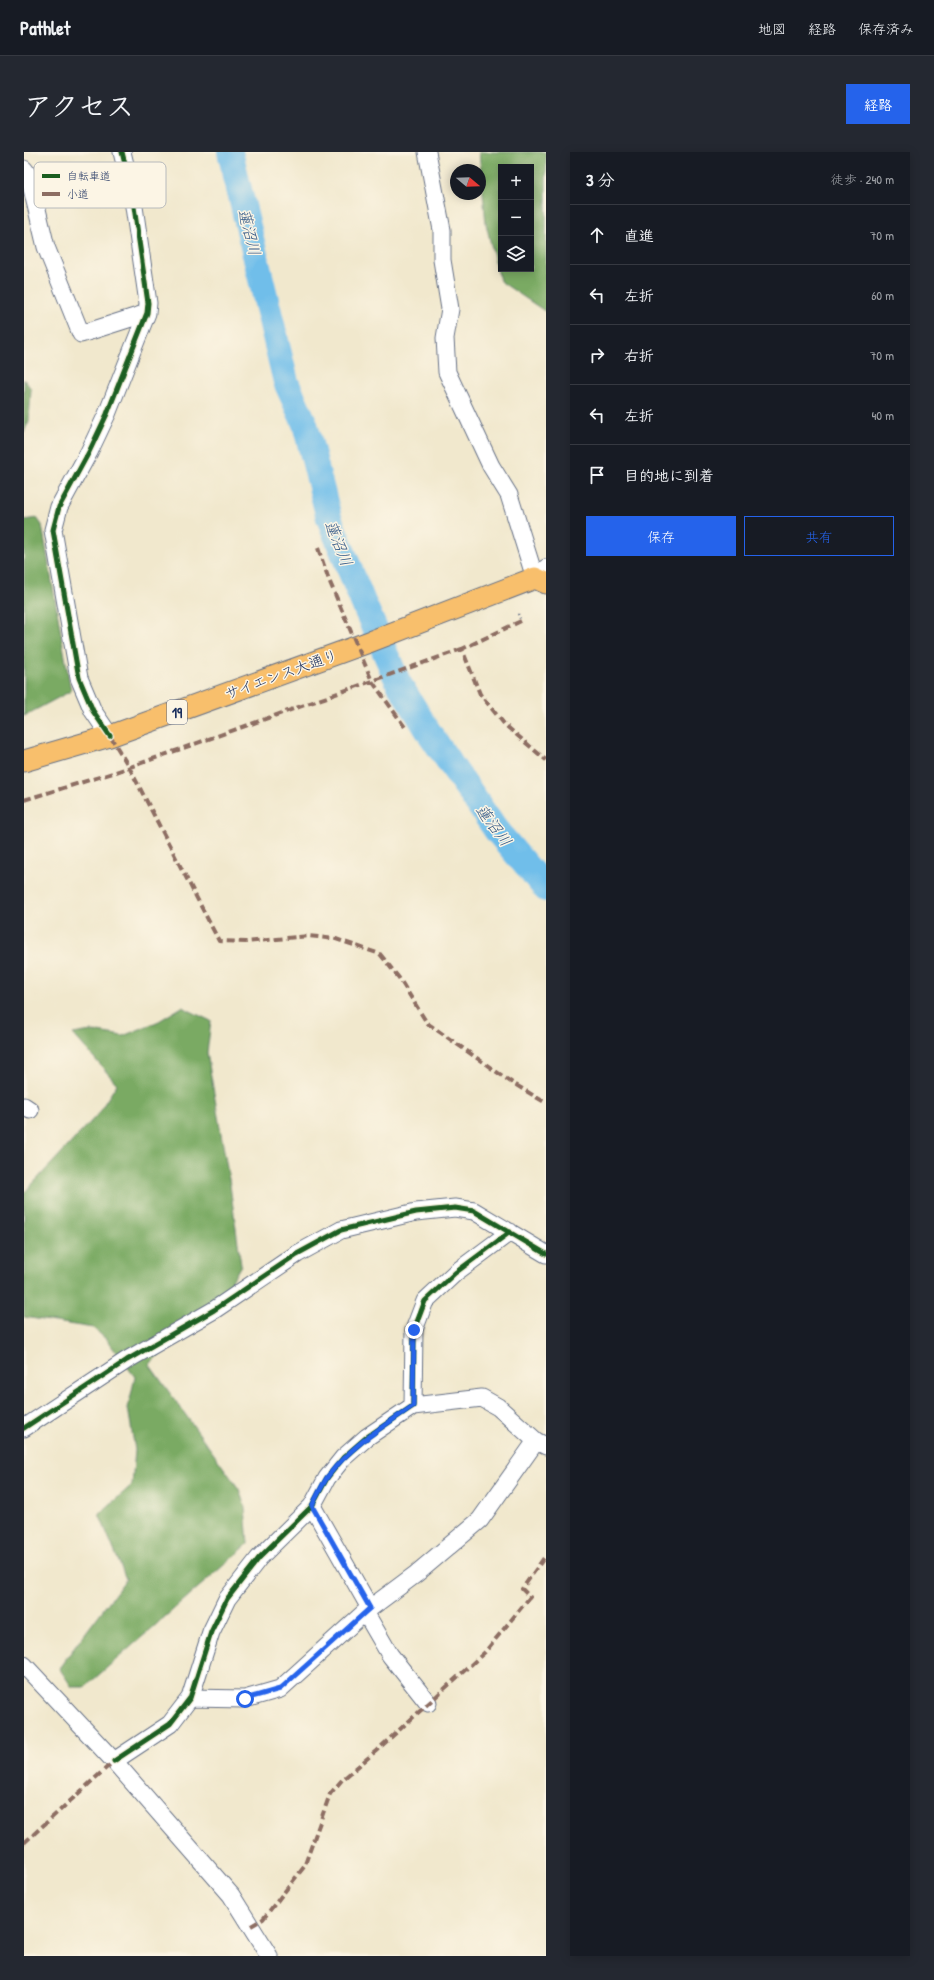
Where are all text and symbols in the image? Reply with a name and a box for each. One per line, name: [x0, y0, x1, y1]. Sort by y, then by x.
text: Pathlet: [20, 15, 70, 41]
text: 地図: [758, 19, 786, 38]
text: 経路: [808, 19, 836, 38]
text: 保存済み: [858, 19, 914, 38]
button: 経路: [846, 84, 910, 124]
text: アクセス: [24, 87, 134, 125]
legend: [34, 162, 166, 208]
north arrow: [450, 164, 486, 200]
map controls: [498, 164, 534, 272]
button: +: [498, 164, 534, 200]
text: 3 分: [586, 168, 615, 191]
text: 自転車道: [67, 169, 111, 183]
text: 徒歩 · 240 m: [831, 170, 894, 188]
text: 小道: [67, 187, 89, 201]
button: −: [498, 200, 534, 236]
water label: 蓮沼川: [234, 206, 266, 258]
icon: ahead: [586, 224, 608, 246]
text: 直進: [624, 225, 654, 246]
text: 70 m: [870, 226, 894, 244]
button: layers: [498, 236, 534, 272]
icon: left: [586, 284, 608, 306]
text: 左折: [624, 285, 654, 306]
text: 60 m: [871, 286, 894, 304]
icon: right: [586, 344, 608, 366]
text: 右折: [624, 345, 654, 366]
text: 70 m: [870, 346, 894, 364]
icon: left: [586, 404, 608, 426]
text: 左折: [624, 405, 654, 426]
text: 40 m: [871, 406, 894, 424]
icon: arrive: [586, 464, 608, 486]
text: 目的地に到着: [624, 465, 714, 486]
button: 保存: [586, 516, 736, 556]
button: 共有: [744, 516, 894, 556]
water label: 蓮沼川: [320, 517, 358, 569]
street label: サイエンス大通り: [221, 644, 341, 704]
road number: 19: [167, 700, 187, 724]
water label: 蓮沼川: [471, 799, 517, 851]
route end: [405, 1321, 423, 1339]
route start: [236, 1690, 254, 1708]

